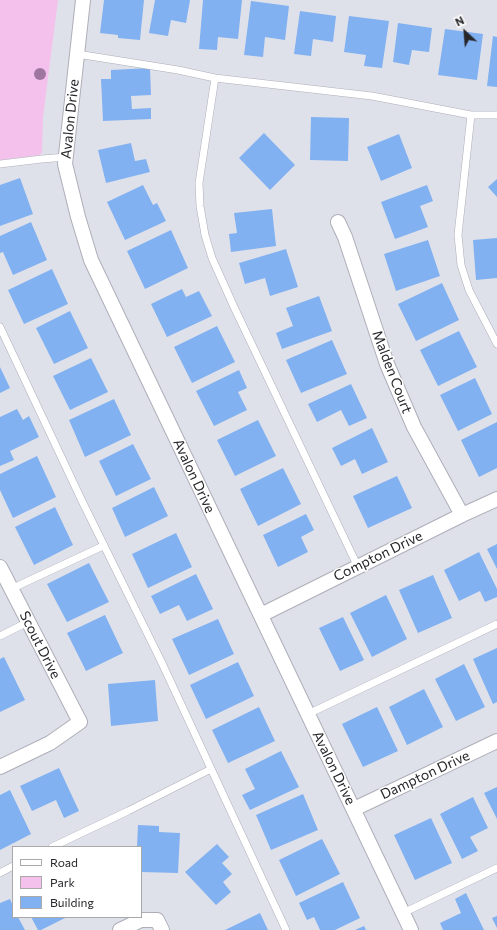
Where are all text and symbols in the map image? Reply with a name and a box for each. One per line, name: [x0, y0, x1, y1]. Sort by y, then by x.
north arrow: [445, 12, 485, 52]
text: N: [453, 13, 466, 28]
street label: Avalon Drive: [57, 78, 83, 160]
street label: Malden Court: [368, 328, 416, 416]
street label: Avalon Drive: [169, 436, 219, 516]
street label: Compton Drive: [331, 527, 425, 585]
street label: Scout Drive: [16, 608, 64, 682]
street label: Avalon Drive: [309, 728, 359, 808]
street label: Dampton Drive: [378, 747, 472, 803]
legend: [12, 846, 142, 918]
text: Road: [50, 855, 78, 869]
text: Park: [50, 875, 75, 889]
text: Building: [50, 895, 94, 909]

